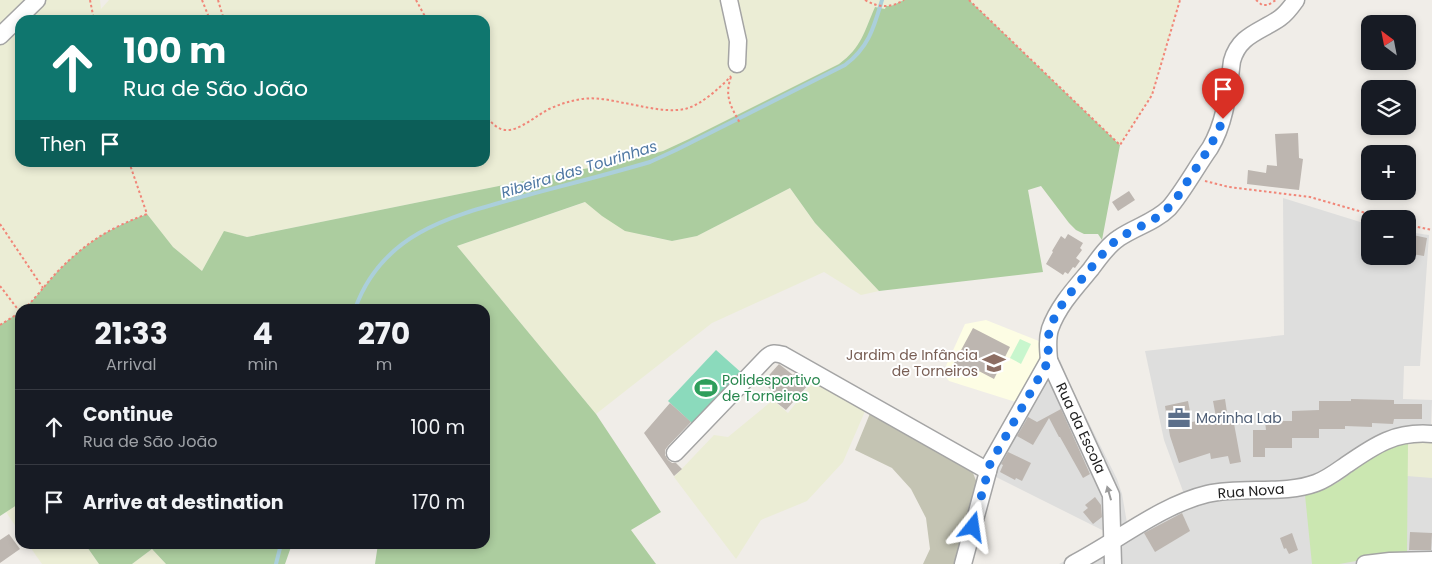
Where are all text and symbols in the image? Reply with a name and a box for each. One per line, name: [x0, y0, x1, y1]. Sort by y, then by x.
north arrow: [1361, 15, 1416, 70]
map controls: [1361, 15, 1416, 265]
text: 100 m: [123, 26, 226, 75]
icon: ahead: [40, 35, 105, 100]
pin: [1202, 68, 1244, 119]
text: Rua de São João: [123, 73, 308, 104]
icon: arrive: [1209, 75, 1237, 103]
button: layers: [1361, 80, 1416, 135]
icon: arrive: [96, 130, 124, 158]
text: Then: [40, 131, 86, 158]
water label: Ribeira das Tourinhas: [498, 135, 660, 203]
button: +: [1361, 145, 1416, 200]
button: −: [1361, 210, 1416, 265]
text: 21:33: [95, 312, 168, 355]
text: 4: [253, 312, 273, 355]
text: 270: [358, 312, 410, 355]
place label: Jardim de Infância de Torneiros: [846, 345, 978, 381]
school or university icon: Jardim de Infância de Torneiros: [981, 350, 1007, 376]
text: Arrival: [106, 353, 156, 376]
text: min: [247, 353, 278, 376]
text: m: [376, 353, 392, 376]
place label: Polidesportivo de Torneiros: [722, 370, 820, 406]
sports icon: Polidesportivo de Torneiros: [693, 375, 719, 401]
street label: Rua da Escola: [1051, 379, 1111, 477]
text: Continue: [83, 401, 173, 428]
office icon: Morinha Lab: [1166, 405, 1192, 431]
place label: Morinha Lab: [1196, 408, 1282, 428]
icon: ahead: [40, 413, 68, 441]
text: 100 m: [410, 414, 465, 441]
text: Rua de São João: [83, 430, 218, 453]
street label: Rua Nova: [1217, 479, 1285, 503]
one-way arrow: [1105, 485, 1113, 500]
icon: arrive: [40, 488, 68, 516]
text: Arrive at destination: [83, 489, 284, 516]
text: 170 m: [412, 489, 465, 516]
position arrow: [946, 500, 998, 552]

